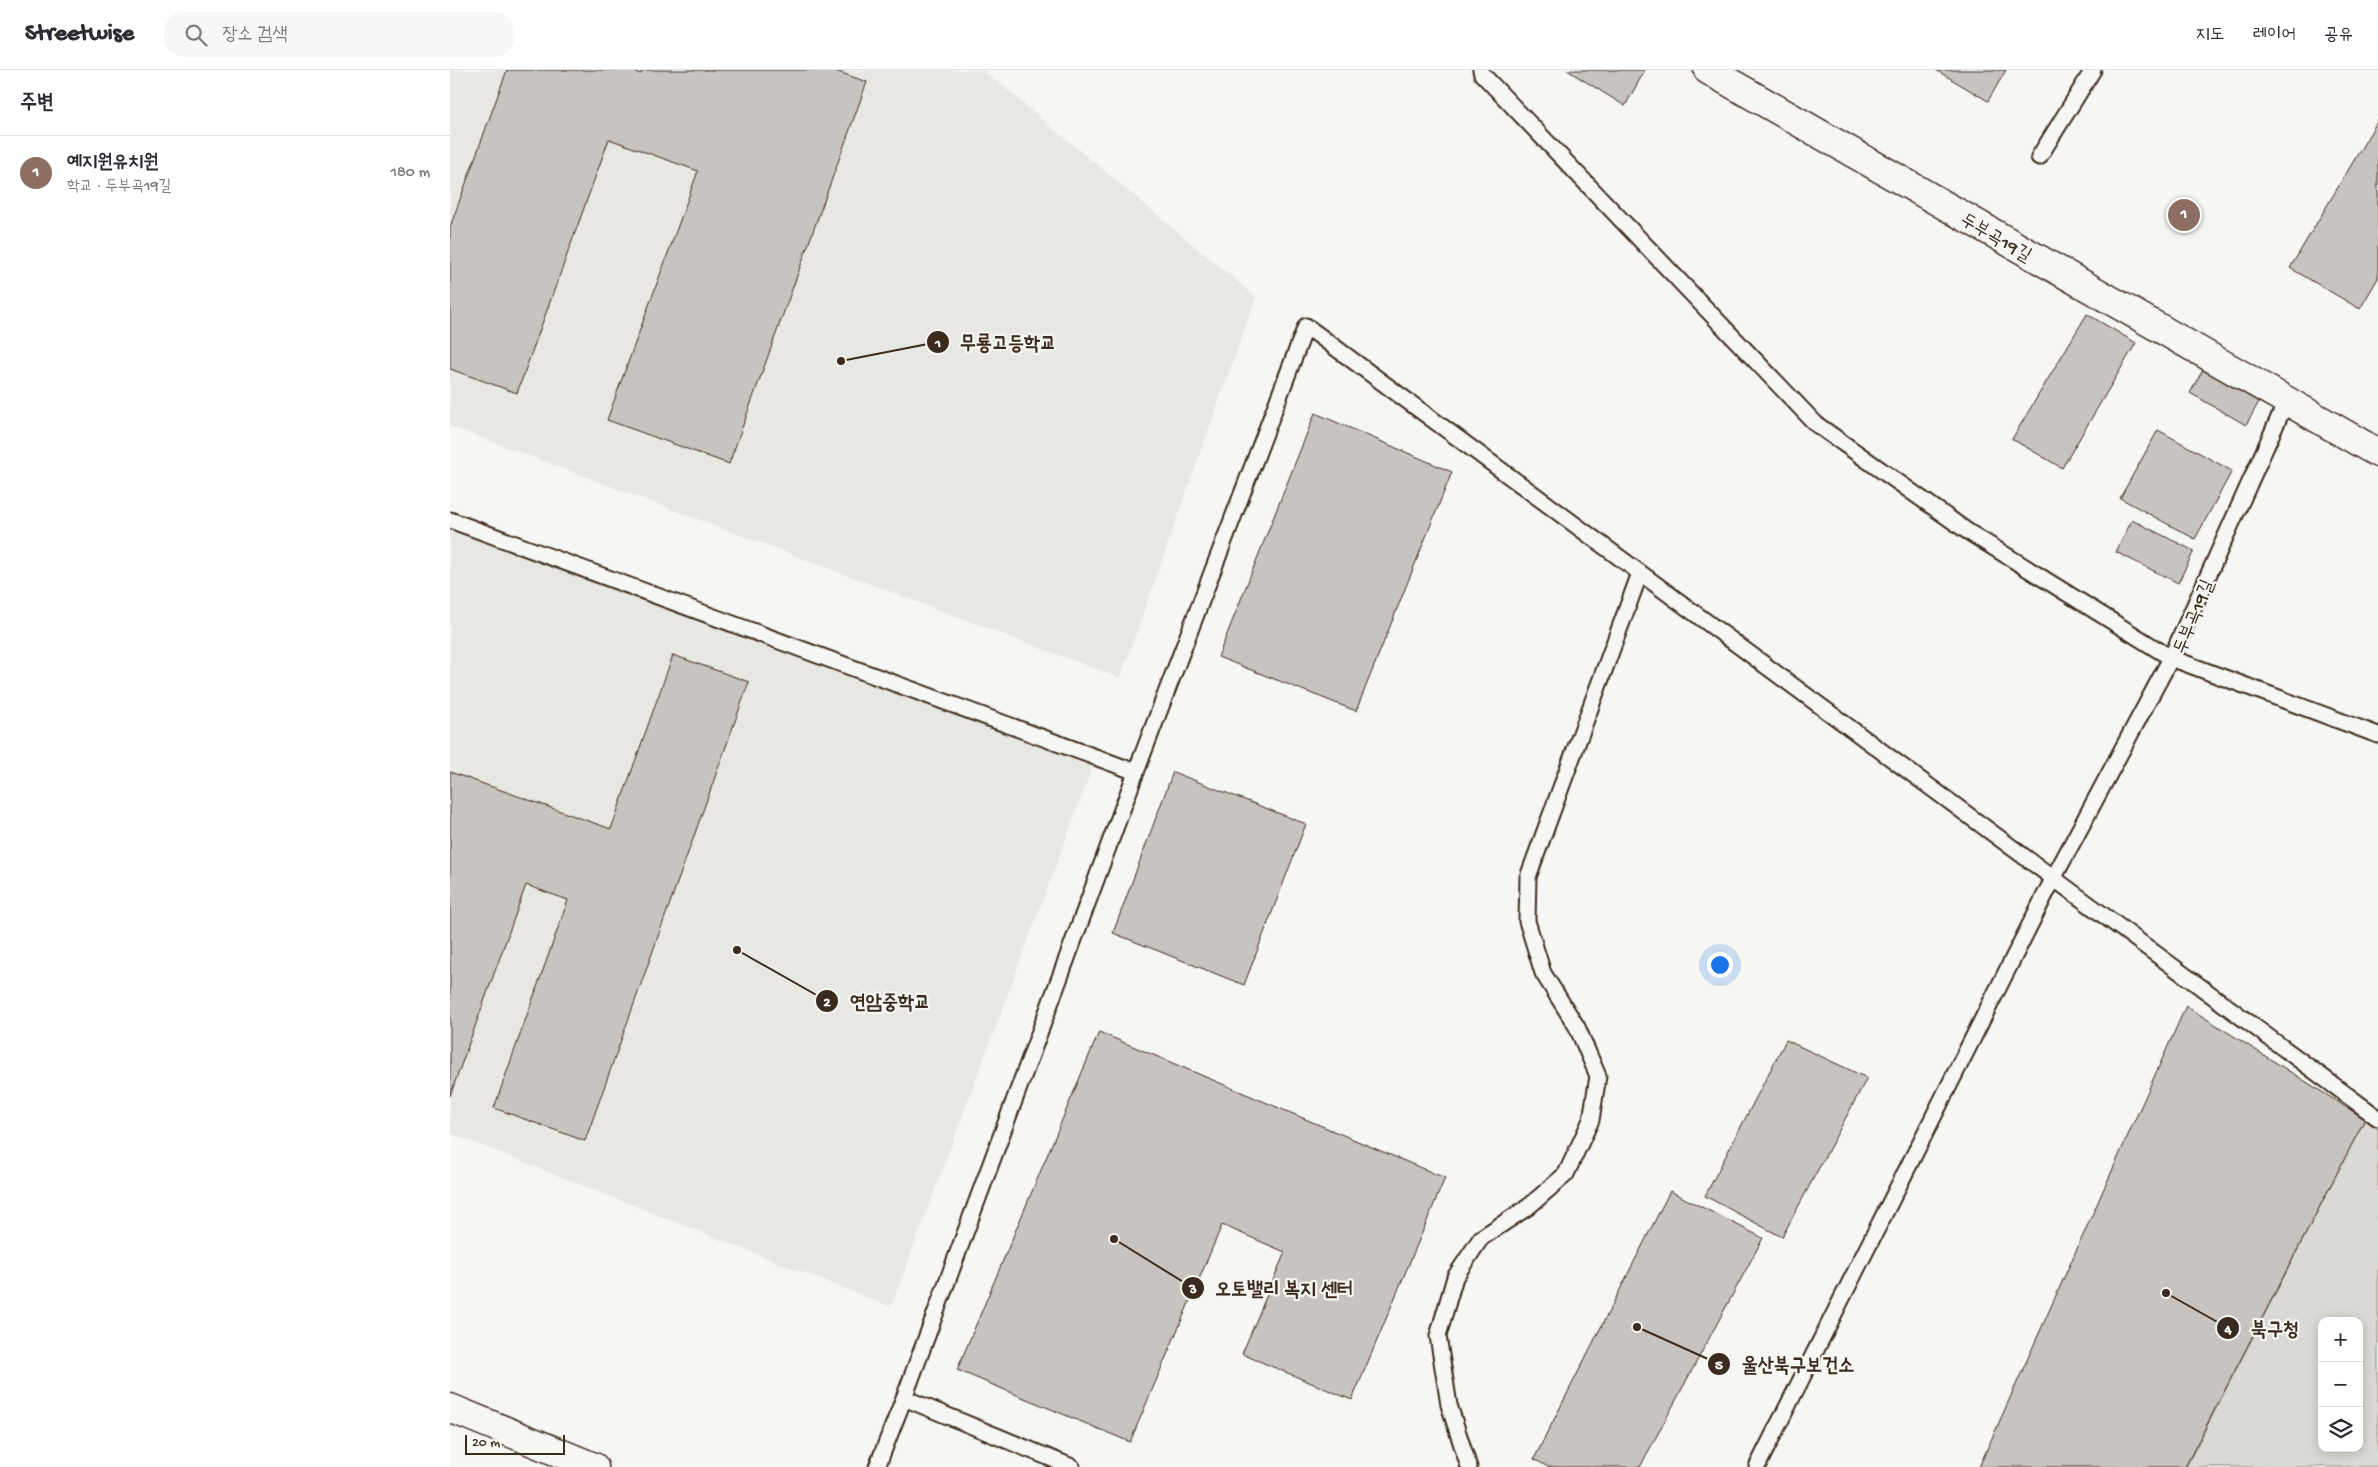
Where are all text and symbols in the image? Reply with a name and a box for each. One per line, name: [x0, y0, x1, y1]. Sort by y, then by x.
search box: [164, 12, 514, 57]
text: Streetwise: [25, 20, 134, 49]
icon: search: [182, 21, 210, 49]
text: 장소 검색: [222, 24, 288, 47]
text: 지도: [2196, 25, 2225, 46]
text: 레이어: [2253, 25, 2296, 46]
text: 공유: [2324, 25, 2353, 46]
text: 주변: [20, 92, 54, 117]
text: 예지원유치원: [67, 152, 159, 175]
text: 1: [33, 164, 39, 183]
text: 180 m: [391, 164, 430, 183]
text: 학교 · 두부곡19길: [67, 178, 171, 197]
pin: 1: [2168, 196, 2200, 234]
street label: 두부곡19길: [1956, 209, 2035, 269]
callout: 무룡고등학교: [925, 324, 1067, 359]
text: 무룡고등학교: [960, 333, 1056, 357]
text: 1: [934, 335, 941, 353]
street label: 두부곡19길: [2170, 577, 2221, 658]
your location: [1707, 952, 1733, 978]
callout: 연암중학교: [815, 983, 940, 1018]
text: 연암중학교: [850, 993, 930, 1016]
text: 2: [823, 994, 831, 1012]
callout: 오토밸리 복지 센터: [1180, 1270, 1364, 1305]
text: 오토밸리 복지 센터: [1215, 1279, 1353, 1303]
text: 3: [1188, 1281, 1197, 1299]
callout: 북구청: [2216, 1310, 2309, 1345]
map controls: [2318, 1317, 2363, 1452]
button: +: [2318, 1317, 2363, 1362]
text: 북구청: [2251, 1320, 2299, 1343]
text: 4: [2223, 1321, 2232, 1339]
callout: 울산북구보건소: [1707, 1347, 1864, 1382]
text: 울산북구보건소: [1742, 1355, 1854, 1379]
text: 5: [1715, 1357, 1723, 1375]
button: −: [2318, 1362, 2363, 1407]
button: layers: [2318, 1407, 2363, 1452]
scale bar: [465, 1432, 565, 1455]
text: 20 m: [472, 1435, 500, 1452]

